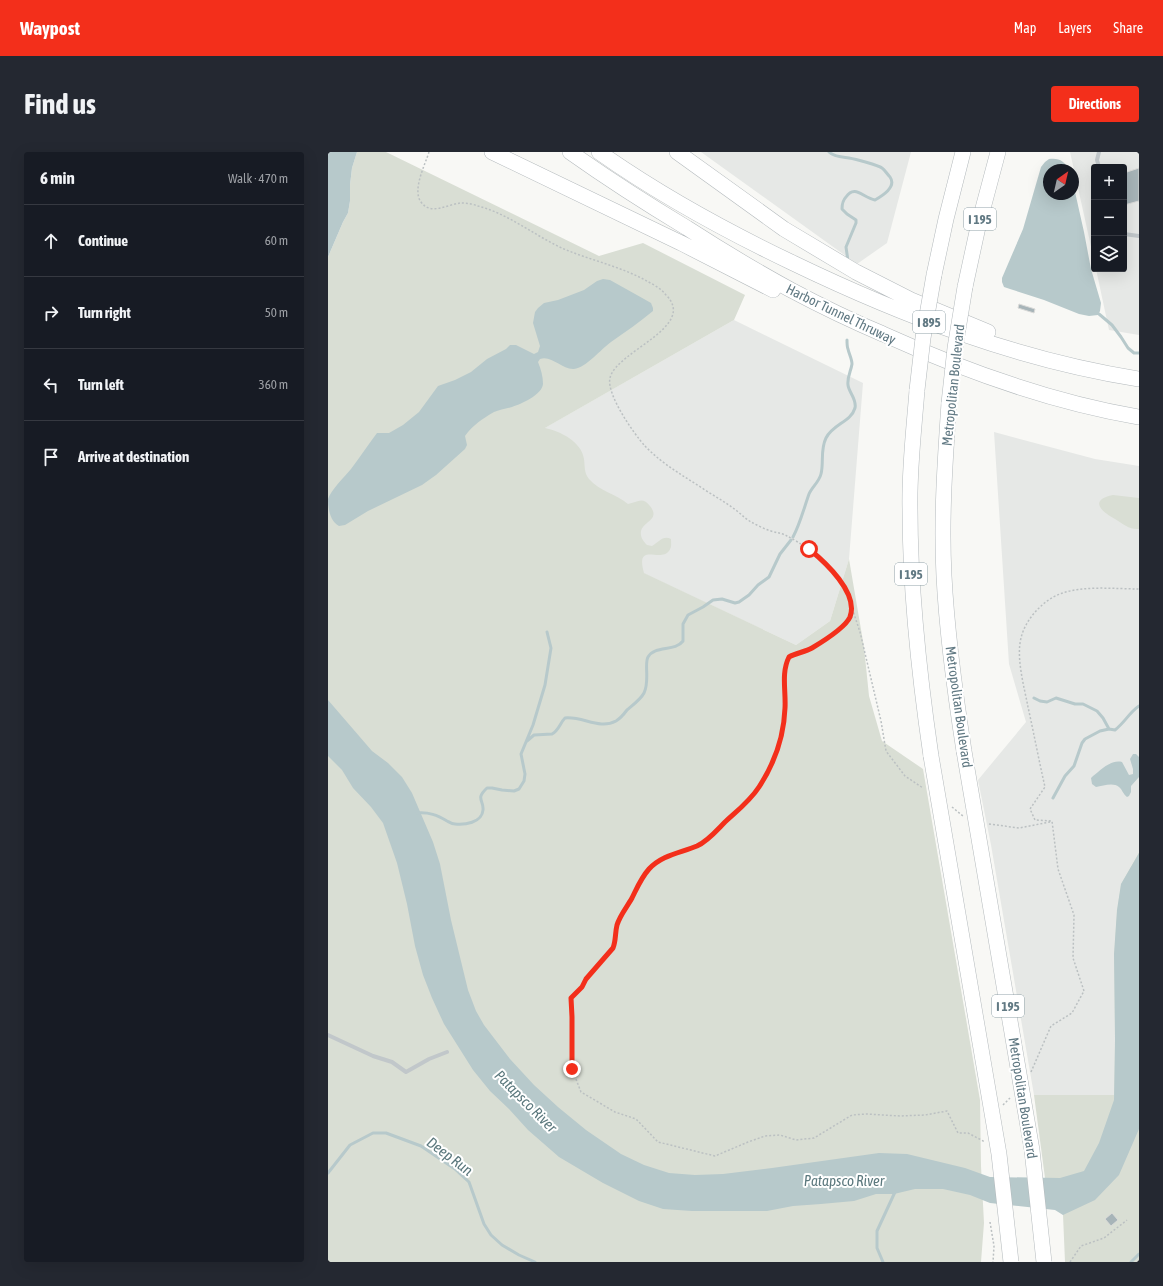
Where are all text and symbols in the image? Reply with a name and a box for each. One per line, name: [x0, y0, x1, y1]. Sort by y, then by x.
text: Waypost: [20, 17, 80, 39]
text: Map: [1014, 20, 1036, 36]
text: Layers: [1058, 20, 1091, 36]
text: Share: [1113, 20, 1143, 36]
button: Directions: [1051, 86, 1139, 122]
text: Find us: [24, 88, 96, 120]
north arrow: [1043, 164, 1079, 200]
map controls: [1091, 164, 1127, 272]
button: +: [1091, 164, 1127, 200]
text: 6 min: [40, 168, 75, 188]
text: Walk · 470 m: [228, 171, 288, 186]
button: −: [1091, 200, 1127, 236]
road number: I 195: [964, 208, 996, 230]
icon: ahead: [40, 230, 62, 252]
text: Continue: [78, 232, 128, 249]
text: 60 m: [265, 233, 288, 248]
button: layers: [1091, 236, 1127, 272]
street label: Harbor Tunnel Thruway: [784, 281, 899, 348]
icon: right: [40, 302, 62, 324]
text: Turn right: [78, 304, 131, 321]
text: 50 m: [265, 305, 288, 320]
road number: I 895: [913, 311, 945, 333]
street label: Metropolitan Boulevard: [939, 323, 967, 447]
icon: left: [40, 374, 62, 396]
text: Turn left: [78, 376, 124, 393]
text: 360 m: [259, 377, 288, 392]
icon: arrive: [40, 446, 62, 468]
text: Arrive at destination: [78, 448, 189, 465]
route start: [800, 540, 818, 558]
road number: I 195: [895, 563, 927, 585]
street label: Metropolitan Boulevard: [943, 645, 975, 769]
road number: I 195: [992, 995, 1024, 1017]
street label: Metropolitan Boulevard: [1006, 1036, 1040, 1160]
route end: [563, 1060, 581, 1078]
water label: Patapsco River: [491, 1066, 561, 1136]
water label: Deep Run: [424, 1133, 476, 1179]
water label: Patapsco River: [804, 1172, 885, 1189]

